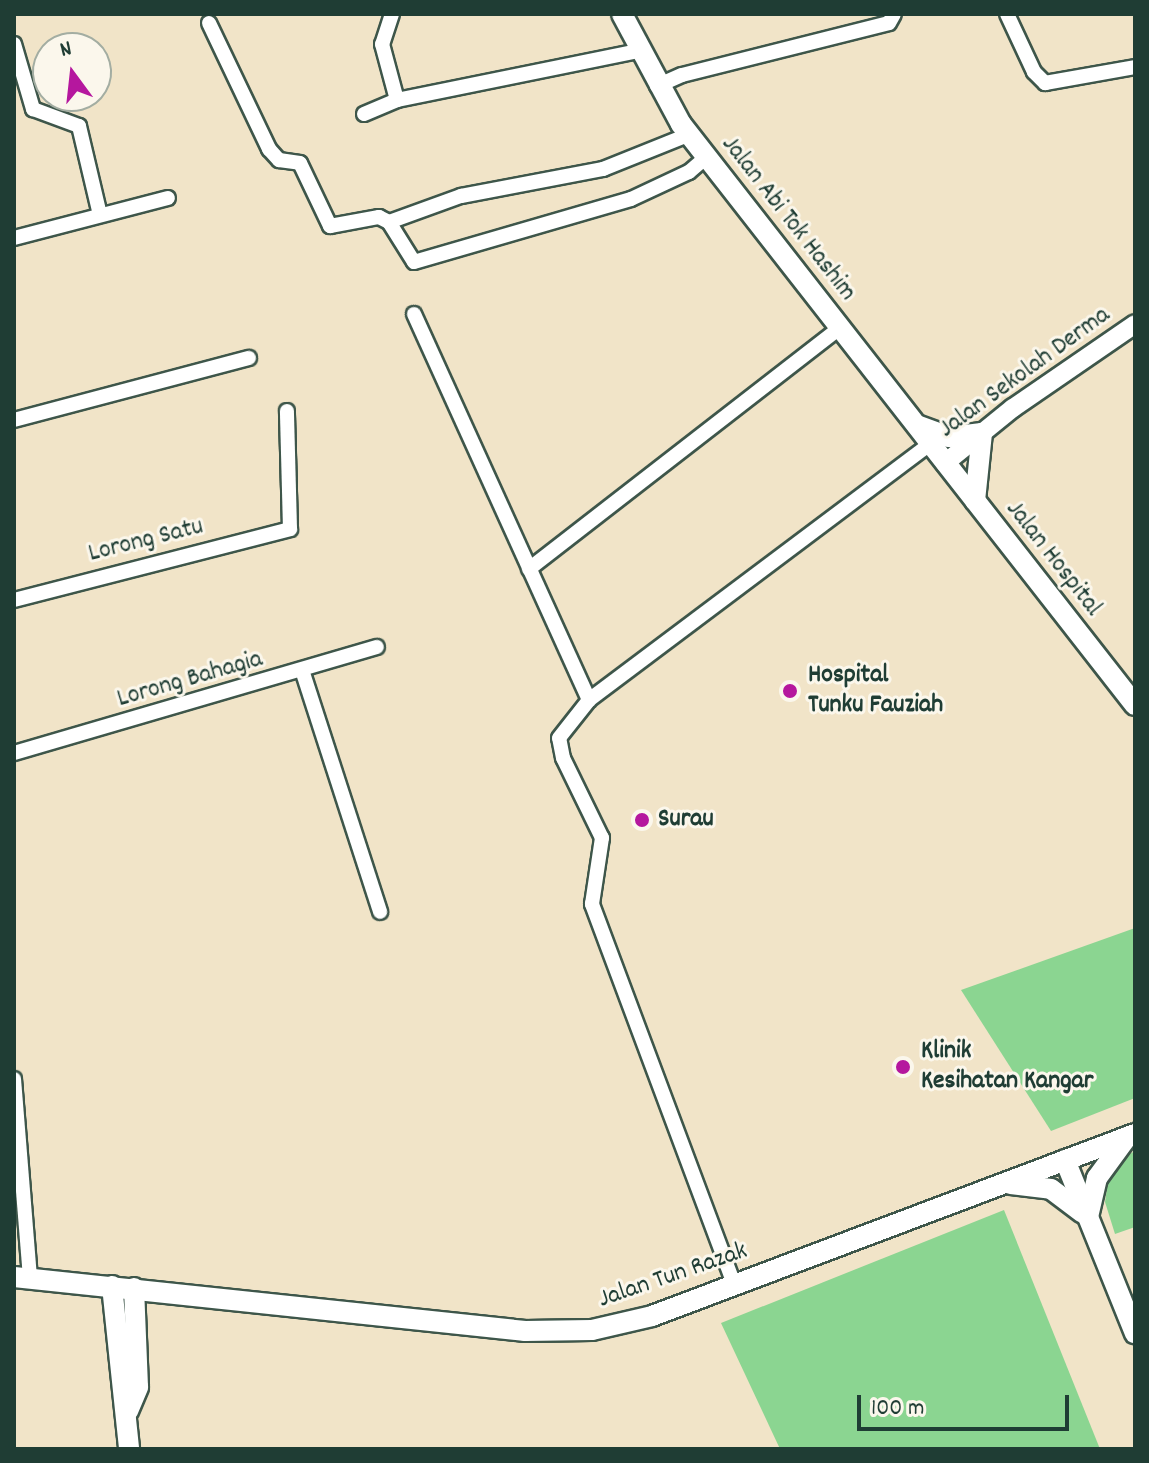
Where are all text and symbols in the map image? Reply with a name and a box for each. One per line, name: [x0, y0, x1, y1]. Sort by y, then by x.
north arrow: [32, 32, 112, 112]
text: N: [57, 34, 75, 67]
street label: Jalan Abi Tok Hashim: [714, 130, 862, 308]
street label: Jalan Sekolah Derma: [933, 300, 1117, 446]
street label: Jalan Hospital: [998, 495, 1108, 623]
street label: Lorong Satu: [85, 512, 207, 570]
street label: Lorong Bahagia: [114, 644, 266, 716]
place label: Hospital Tunku Fauziah: [808, 660, 943, 722]
marker: Hospital Tunku Fauziah: [779, 680, 801, 702]
place label: Surau: [658, 804, 714, 836]
marker: Surau: [633, 811, 651, 829]
place label: Klinik Kesihatan Kangar: [921, 1036, 1093, 1098]
marker: Klinik Kesihatan Kangar: [892, 1056, 914, 1078]
street label: Jalan Tun Razak: [595, 1236, 751, 1316]
scale bar: [861, 1379, 1073, 1429]
text: 100 m: [871, 1392, 924, 1426]

